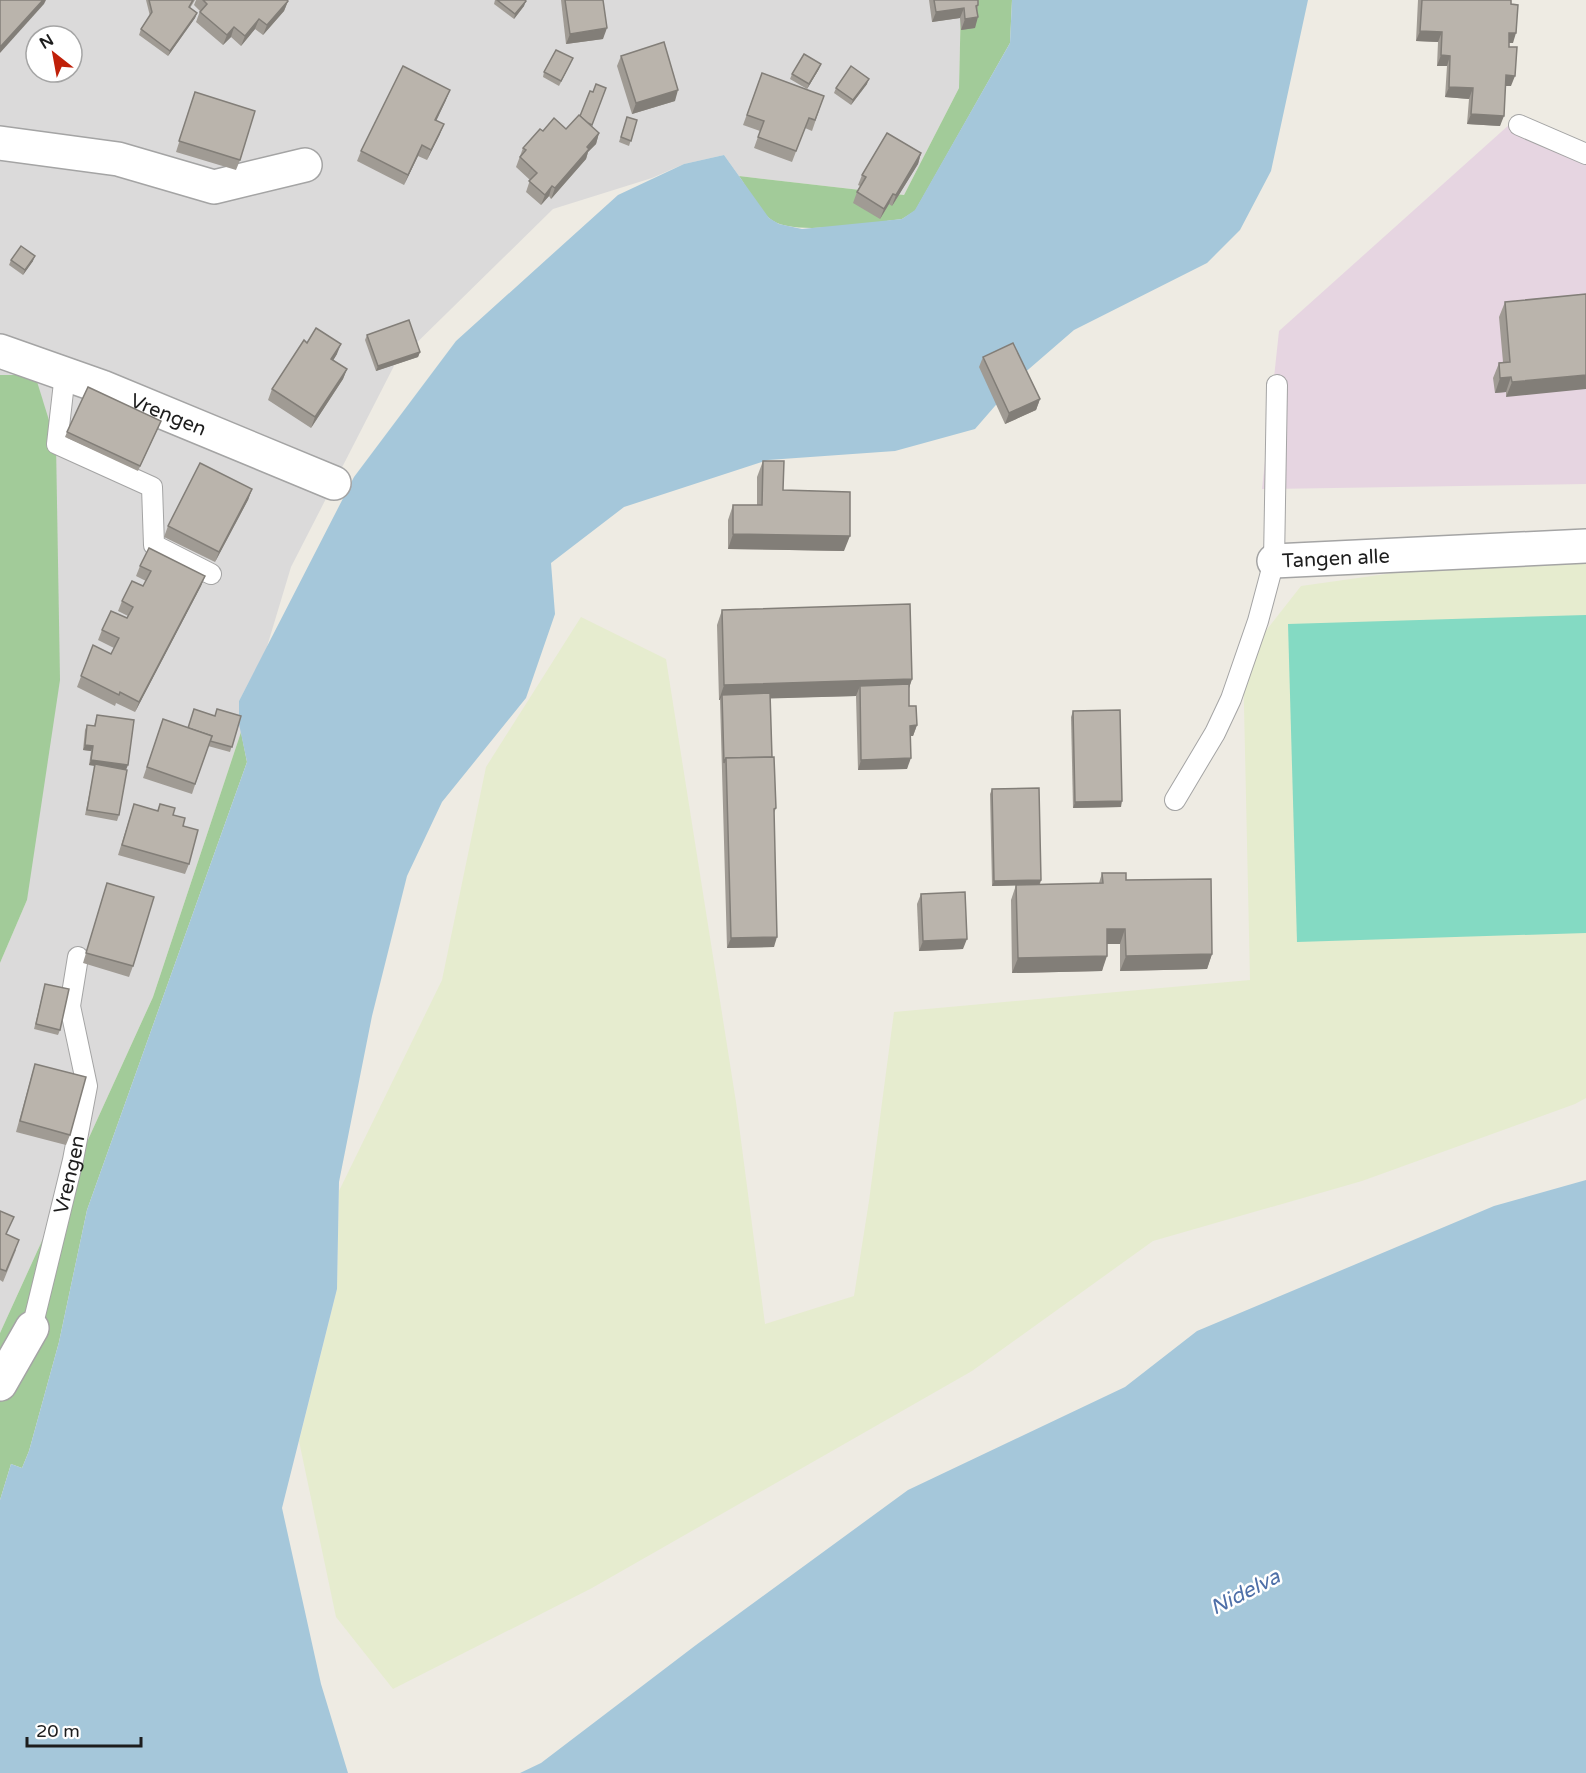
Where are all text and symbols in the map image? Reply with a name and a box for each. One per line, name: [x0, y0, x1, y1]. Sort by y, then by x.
north arrow: [24, 24, 84, 84]
text: N: [36, 30, 57, 54]
street label: Vrengen: [126, 389, 210, 442]
street label: Tangen alle: [1282, 544, 1390, 574]
street label: Vrengen: [49, 1133, 90, 1216]
water label: Nidelva: [1206, 1564, 1285, 1621]
scale bar: [27, 1710, 141, 1748]
text: 20 m: [36, 1720, 80, 1742]

